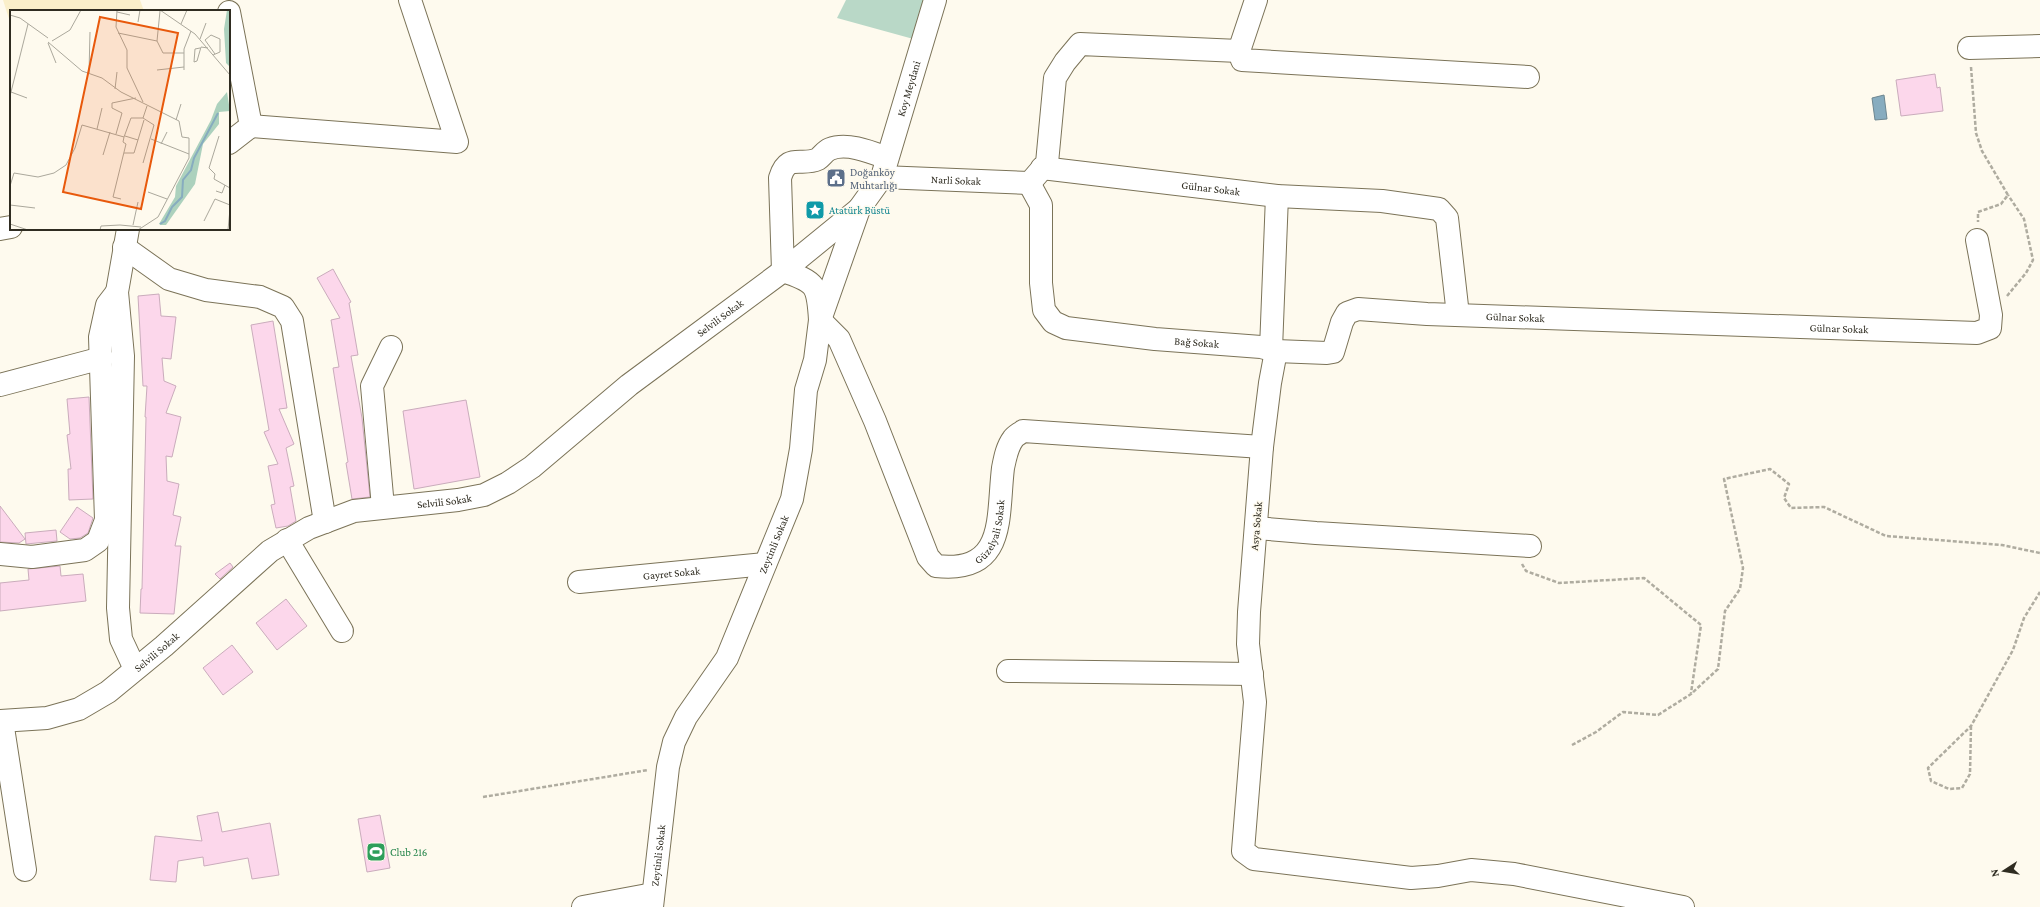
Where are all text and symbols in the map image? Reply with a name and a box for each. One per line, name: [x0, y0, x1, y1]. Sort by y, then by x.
inset map: [10, 10, 230, 230]
street label: Koy Meydani: [895, 59, 922, 118]
place label: Doğanköy Muhtarlığı: [850, 166, 897, 192]
public building icon: Doğanköy Muhtarlığı: [825, 167, 847, 189]
street label: Narli Sokak: [931, 173, 982, 187]
street label: Gülnar Sokak: [1181, 179, 1241, 198]
place icon: Atatürk Büstü: [804, 199, 826, 221]
place label: Atatürk Büstü: [829, 204, 890, 216]
street label: Selvili Sokak: [694, 296, 746, 339]
street label: Gülnar Sokak: [1486, 310, 1546, 324]
street label: Gülnar Sokak: [1809, 321, 1869, 335]
street label: Bağ Sokak: [1174, 334, 1220, 350]
street label: Selvili Sokak: [416, 491, 473, 510]
street label: Güzelyali Sokak: [972, 498, 1006, 566]
street label: Asya Sokak: [1248, 500, 1265, 551]
street label: Zeytinli Sokak: [756, 513, 791, 575]
street label: Gayret Sokak: [642, 564, 702, 582]
street label: Selvili Sokak: [132, 629, 182, 674]
street label: Zeytinli Sokak: [648, 823, 667, 887]
sports icon: Club 216: [365, 841, 387, 863]
place label: Club 216: [390, 846, 427, 858]
north arrow: [1984, 851, 2024, 891]
text: N: [1987, 868, 2001, 878]

